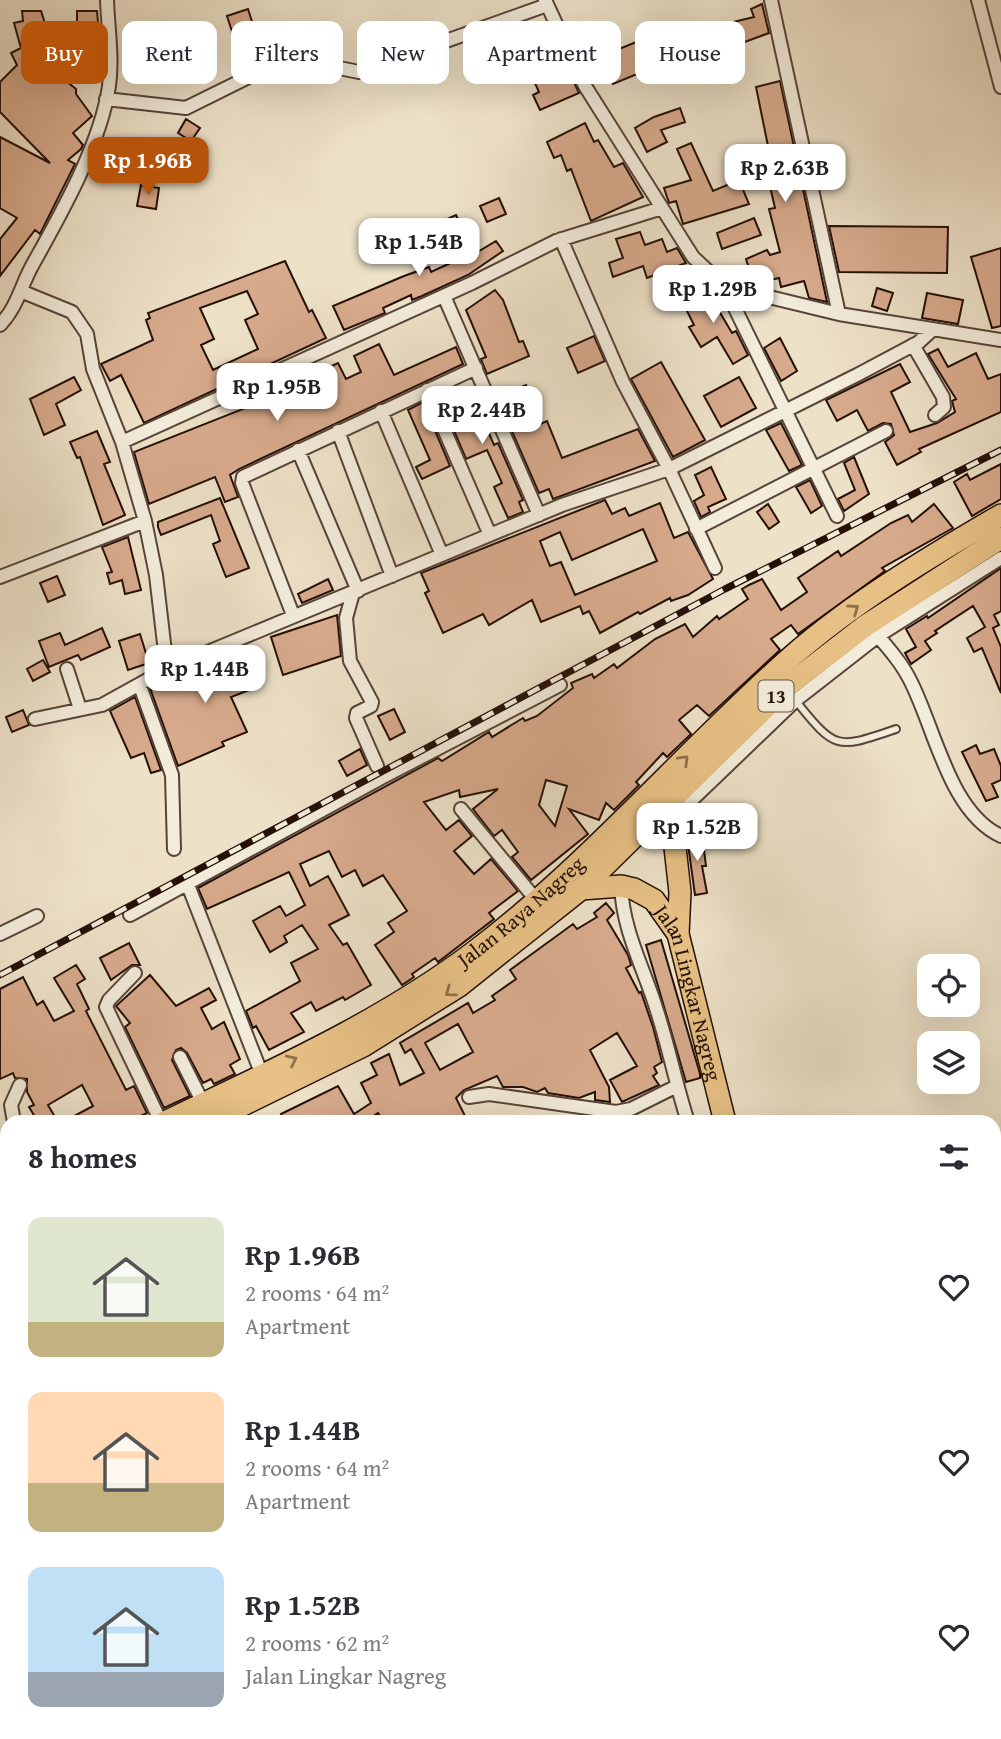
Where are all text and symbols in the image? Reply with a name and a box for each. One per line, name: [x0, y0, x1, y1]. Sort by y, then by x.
chip: Buy: [21, 21, 108, 84]
chip: Rent: [122, 21, 217, 84]
chip: Filters: [231, 21, 343, 84]
chip: New: [357, 21, 449, 84]
chip: Apartment: [463, 21, 621, 84]
chip: House: [635, 21, 745, 84]
pin: Rp 1.96B: [76, 138, 220, 197]
text: Rp 1.96B: [104, 143, 192, 176]
pin: Rp 2.63B: [713, 144, 857, 204]
text: Rp 2.63B: [741, 150, 829, 183]
pin: Rp 1.54B: [347, 218, 491, 278]
text: Rp 1.54B: [375, 224, 463, 257]
pin: Rp 1.29B: [641, 266, 785, 325]
text: Rp 1.29B: [669, 271, 757, 304]
pin: Rp 1.95B: [205, 364, 349, 423]
text: Rp 1.95B: [233, 369, 321, 402]
pin: Rp 2.44B: [410, 386, 554, 446]
text: Rp 2.44B: [438, 392, 526, 425]
one-way arrow: [846, 605, 859, 617]
pin: Rp 1.44B: [133, 646, 277, 705]
text: Rp 1.44B: [161, 651, 249, 684]
road number: 13: [758, 680, 794, 712]
one-way arrow: [676, 755, 689, 768]
pin: Rp 1.52B: [625, 804, 769, 863]
text: Rp 1.52B: [653, 809, 741, 842]
street label: Jalan Raya Nagreg: [448, 848, 592, 976]
street label: Jalan Lingkar Nagreg: [645, 895, 730, 1085]
map controls: [917, 954, 980, 1094]
button: locate: [917, 954, 980, 1017]
one-way arrow: [445, 984, 458, 997]
button: layers: [917, 1031, 980, 1094]
one-way arrow: [285, 1055, 297, 1069]
text: 8 homes: [28, 1135, 137, 1179]
icon: filters: [935, 1138, 973, 1176]
text: Rp 1.96B: [245, 1232, 361, 1276]
icon: home: [84, 1245, 168, 1329]
icon: heart: [935, 1268, 973, 1306]
text: 2 rooms · 64 m²: [245, 1276, 389, 1309]
text: Apartment: [245, 1309, 350, 1342]
text: Rp 1.44B: [245, 1407, 361, 1451]
icon: home: [84, 1420, 168, 1504]
icon: heart: [935, 1443, 973, 1481]
text: 2 rooms · 64 m²: [245, 1451, 389, 1484]
text: Apartment: [245, 1484, 350, 1517]
text: Rp 1.52B: [245, 1582, 361, 1626]
icon: home: [84, 1595, 168, 1679]
icon: heart: [935, 1618, 973, 1656]
text: 2 rooms · 62 m²: [245, 1626, 389, 1659]
text: Jalan Lingkar Nagreg: [245, 1659, 446, 1692]

